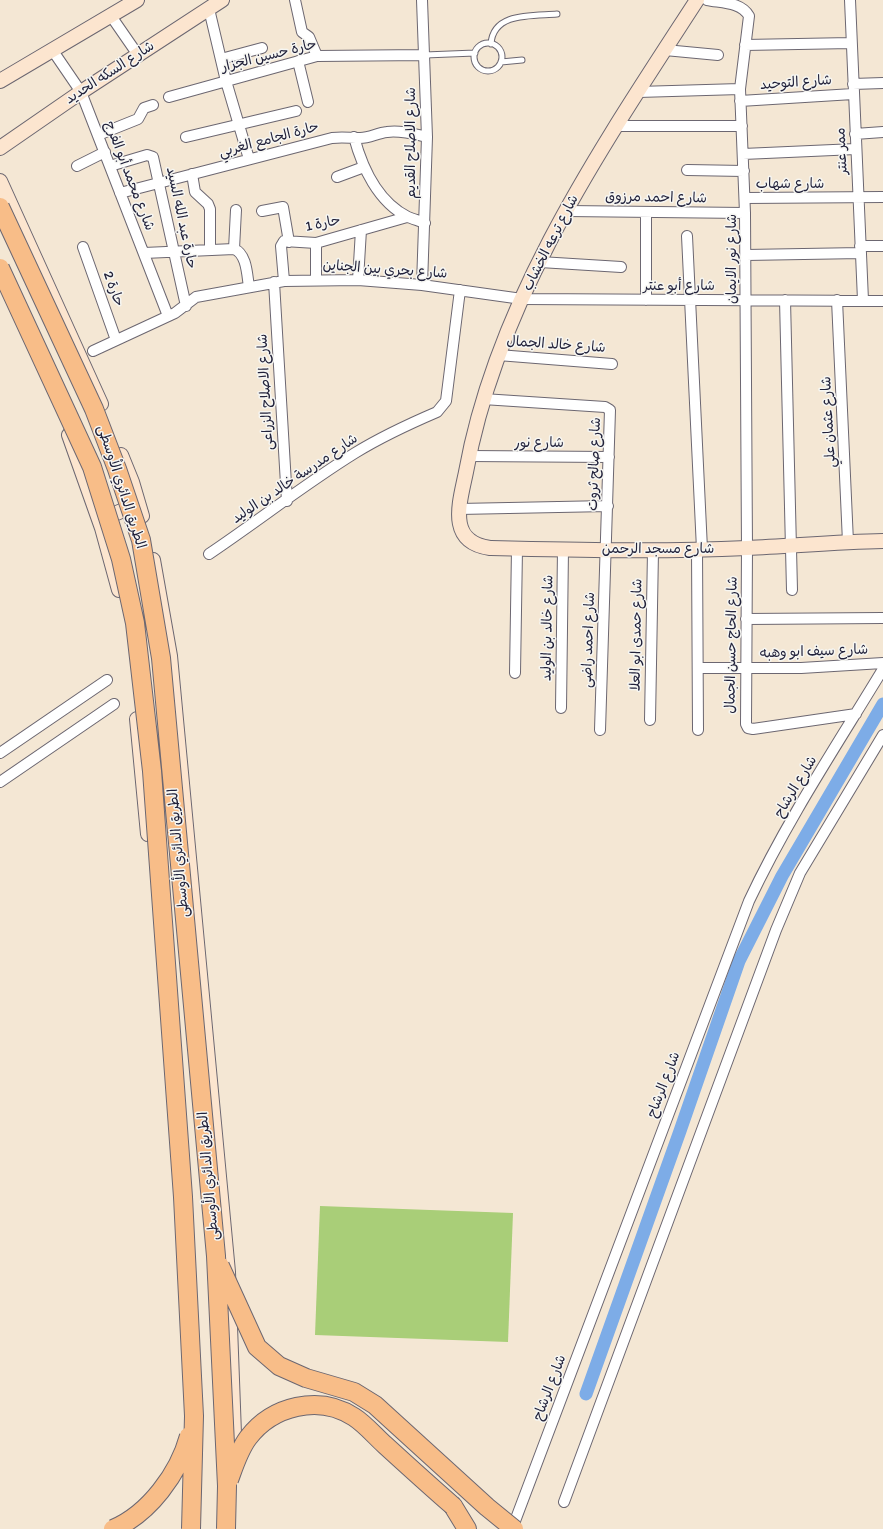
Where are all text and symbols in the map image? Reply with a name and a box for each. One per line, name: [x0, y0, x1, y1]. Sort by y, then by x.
street label: حارة حسين الجزار: [219, 36, 319, 76]
street label: شارع السكه الحديد: [62, 38, 158, 108]
street label: شارع التوحيد: [759, 72, 833, 94]
street label: شارع الاصلاح القديم: [403, 87, 419, 199]
street label: شارع محمد أبو الفرج: [100, 119, 158, 233]
street label: حارة الجامع الغربي: [217, 119, 321, 161]
street label: ممر عنتر: [832, 127, 852, 175]
street label: حارة عبد الله السيد: [162, 166, 200, 270]
street label: شارع شهاب: [756, 176, 824, 192]
street label: شارع احمد مرزوق: [605, 189, 707, 207]
street label: شارع ترعه الخشاب: [520, 192, 582, 294]
street label: حارة 1: [304, 212, 342, 236]
street label: شارع نور الايمان: [724, 214, 740, 304]
street label: شارع بحري بين الجناين: [322, 257, 448, 283]
street label: حارة 2: [99, 269, 127, 309]
street label: شارع أبو عنتر: [643, 278, 715, 294]
street label: شارع الاصلاح الزراعى: [255, 333, 277, 451]
street label: شارع خالد الجمال: [506, 333, 606, 357]
street label: شارع عثمان علي: [818, 376, 840, 468]
street label: شارع صالح ثروت: [585, 417, 605, 511]
street label: الطريق الدائري الأوسطى: [93, 423, 149, 551]
street label: شارع مدرسة خالد بن الوليد: [229, 431, 361, 527]
street label: شارع نور: [514, 435, 564, 451]
street label: شارع مسجد الرحمن: [602, 541, 714, 557]
street label: شارع خالد بن الوليد: [539, 575, 557, 681]
street label: شارع الحاج حسن الجمال: [722, 576, 742, 714]
street label: شارع حمدى ابو العلا: [628, 579, 646, 691]
street label: شارع احمد راضى: [579, 592, 599, 688]
street label: شارع سيف ابو وهبه: [760, 642, 868, 662]
street label: شارع الرشاح: [771, 753, 821, 821]
street label: الطريق الدائري الأوسطى: [165, 788, 193, 918]
street label: شارع الرشاح: [644, 1050, 684, 1120]
street label: الطريق الدائري الأوسطى: [195, 1111, 223, 1241]
street label: شارع الرشاح: [530, 1353, 570, 1423]

